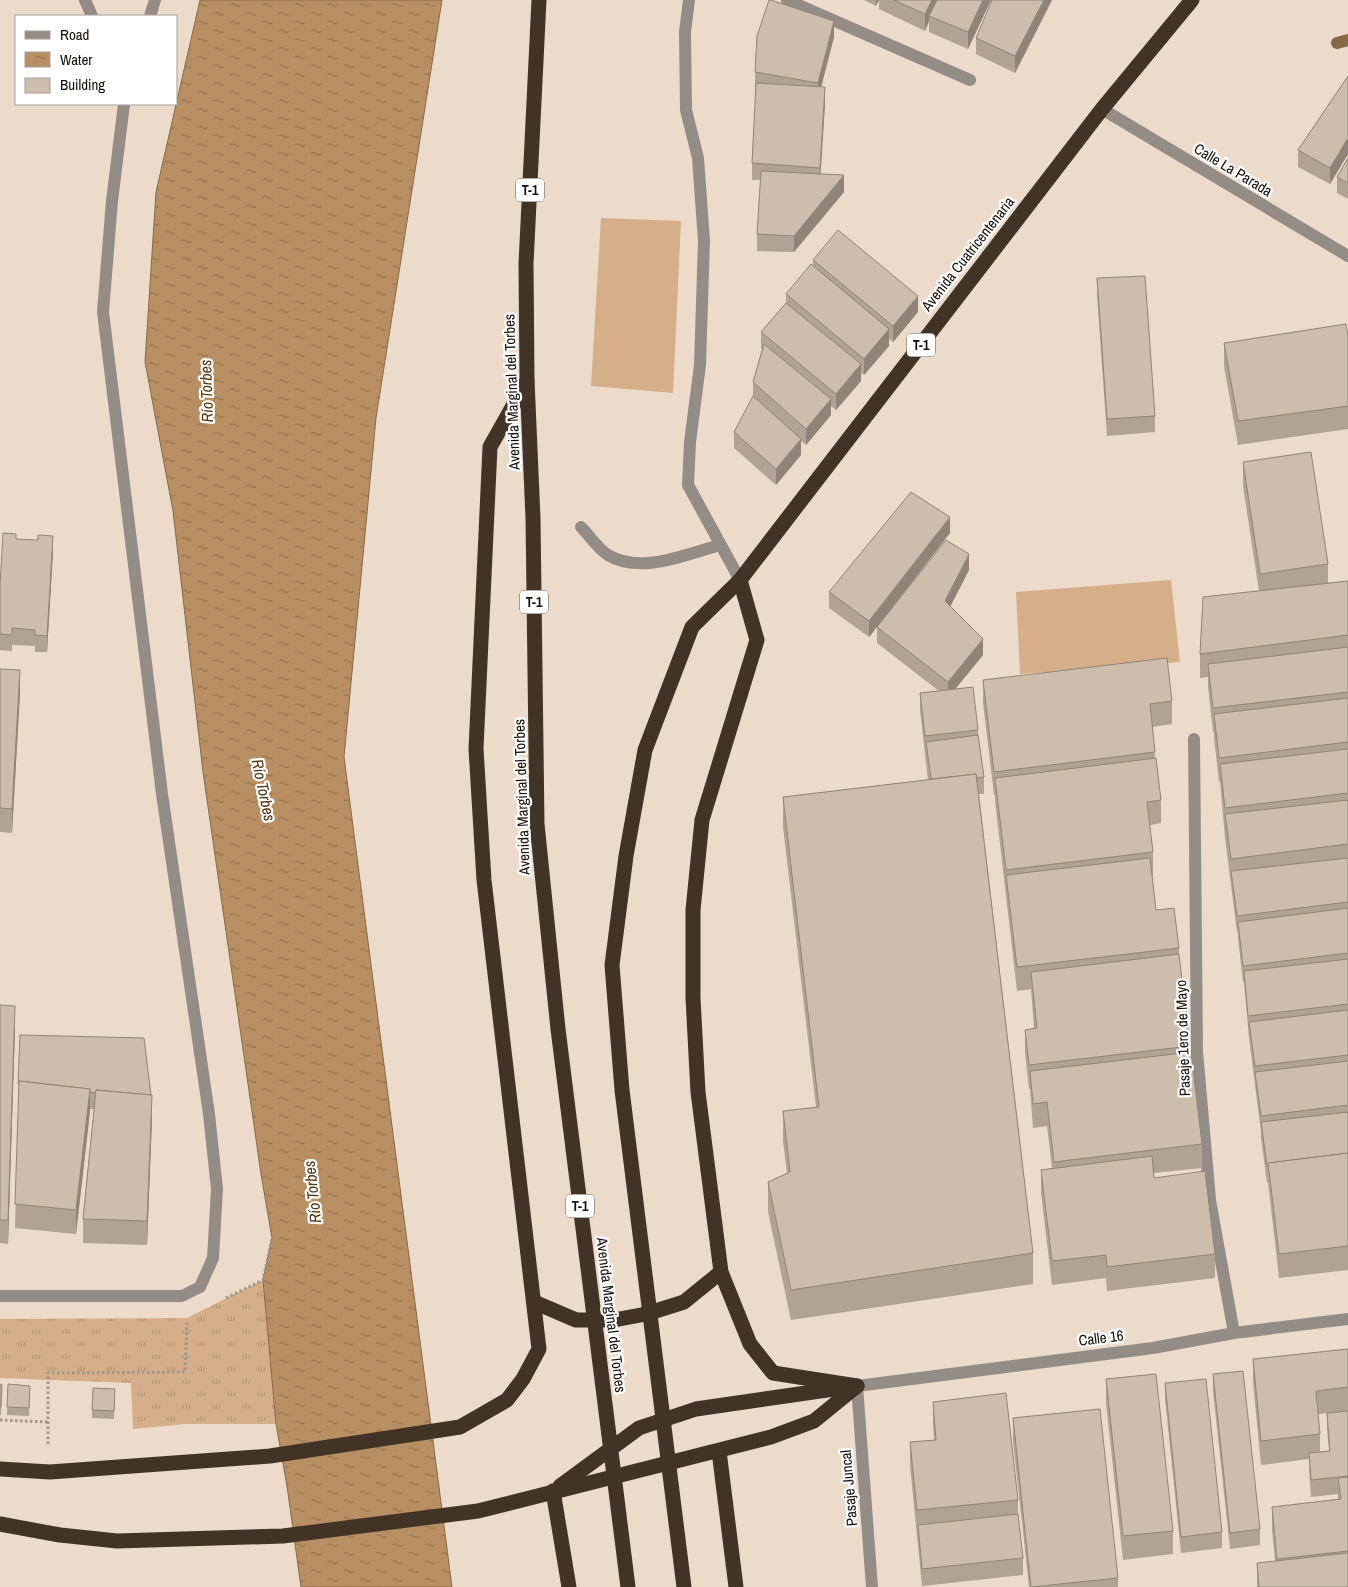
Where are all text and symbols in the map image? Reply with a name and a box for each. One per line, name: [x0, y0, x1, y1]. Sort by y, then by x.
legend: [15, 15, 178, 105]
text: Road: [60, 24, 89, 45]
text: Water: [60, 49, 92, 70]
text: Building: [60, 74, 105, 95]
street label: Calle La Parada: [1190, 138, 1277, 201]
road number: T-1: [516, 178, 544, 202]
street label: Avenida Cuatricentenaria: [916, 192, 1019, 316]
street label: Avenida Marginal del Torbes: [498, 314, 525, 471]
road number: T-1: [907, 334, 935, 356]
water label: Río Torbes: [194, 359, 218, 423]
road number: T-1: [520, 590, 548, 614]
street label: Avenida Marginal del Torbes: [508, 719, 535, 876]
water label: Río Torbes: [247, 757, 281, 823]
street label: Pasaje 1ero de Mayo: [1170, 979, 1195, 1096]
water label: Río Torbes: [298, 1159, 326, 1224]
road number: T-1: [566, 1194, 594, 1218]
street label: Avenida Marginal del Torbes: [591, 1235, 631, 1394]
street label: Calle 16: [1077, 1324, 1125, 1351]
street label: Pasaje Juncal: [835, 1449, 862, 1527]

